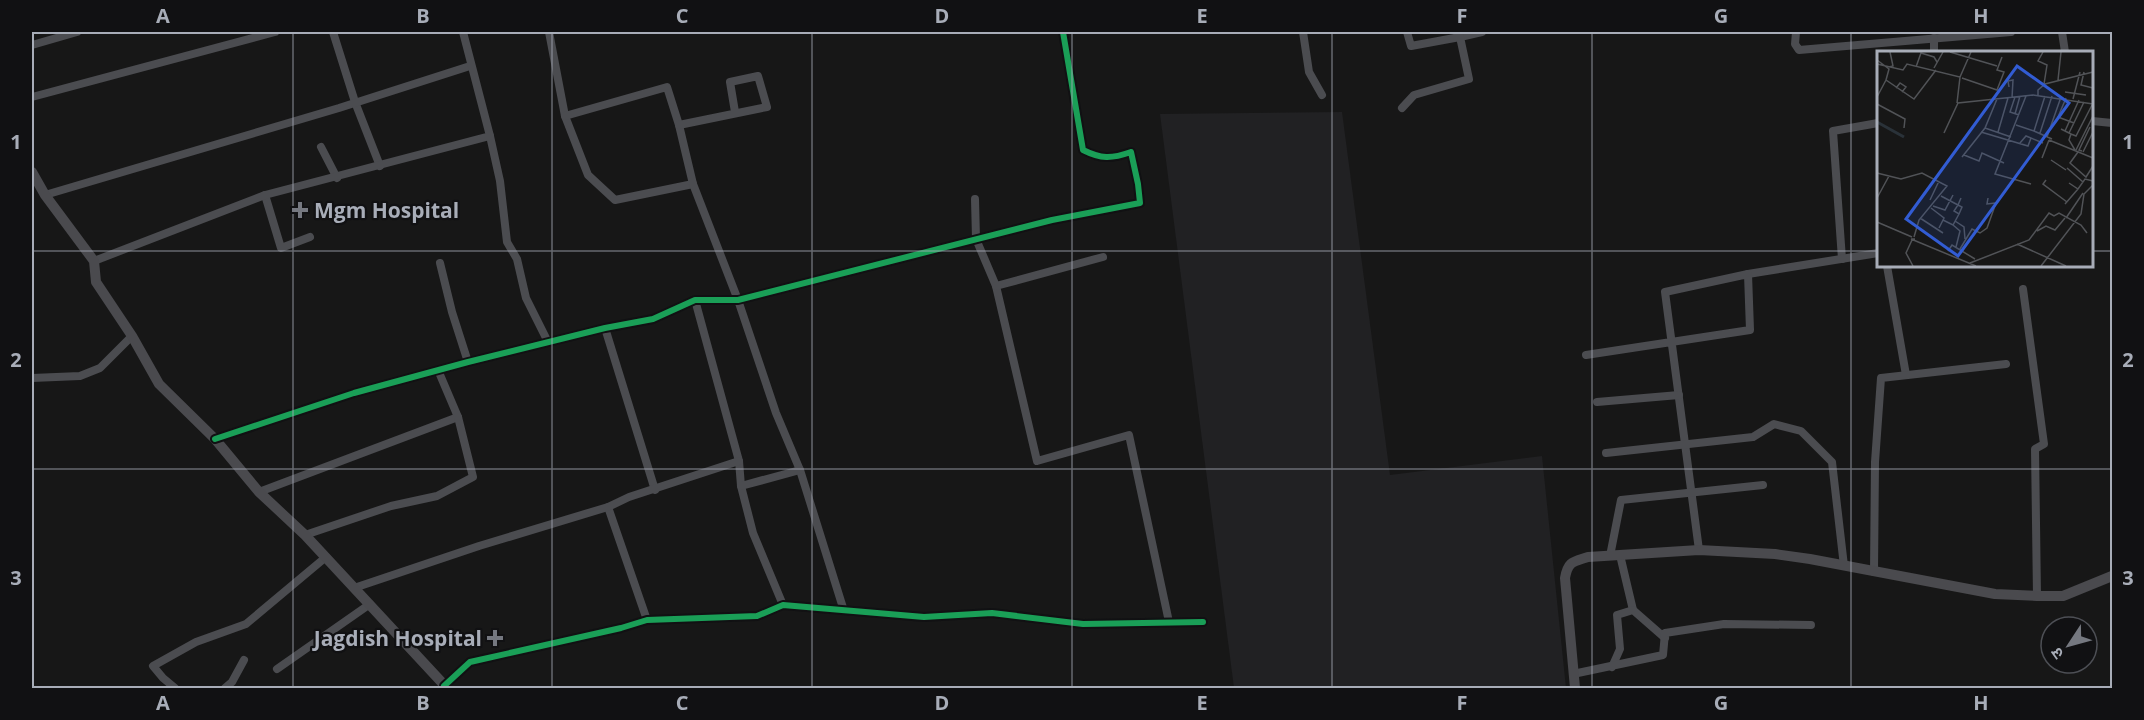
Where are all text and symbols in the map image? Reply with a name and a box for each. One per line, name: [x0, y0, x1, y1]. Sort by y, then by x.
text: A: [156, 2, 170, 29]
text: B: [416, 2, 430, 29]
text: C: [676, 2, 689, 29]
text: D: [935, 2, 949, 29]
text: E: [1196, 2, 1208, 29]
text: F: [1457, 2, 1467, 29]
text: G: [1714, 2, 1728, 29]
text: H: [1973, 2, 1989, 29]
inset map: [1877, 51, 2093, 267]
text: 1: [10, 128, 22, 155]
text: 1: [2122, 128, 2134, 155]
place label: Mgm Hospital: [314, 196, 459, 224]
marker: Mgm Hospital: [291, 201, 309, 219]
text: 2: [10, 346, 22, 373]
text: 2: [2122, 346, 2134, 373]
text: 3: [10, 564, 22, 591]
text: 3: [2122, 564, 2134, 591]
north arrow: [2039, 615, 2099, 675]
place label: Jagdish Hospital: [312, 624, 482, 652]
marker: Jagdish Hospital: [486, 629, 504, 647]
text: उ: [2045, 643, 2069, 664]
text: A: [156, 689, 170, 716]
text: B: [416, 689, 430, 716]
text: C: [676, 689, 689, 716]
text: D: [935, 689, 949, 716]
text: E: [1196, 689, 1208, 716]
text: F: [1457, 689, 1467, 716]
text: G: [1714, 689, 1728, 716]
text: H: [1973, 689, 1989, 716]

